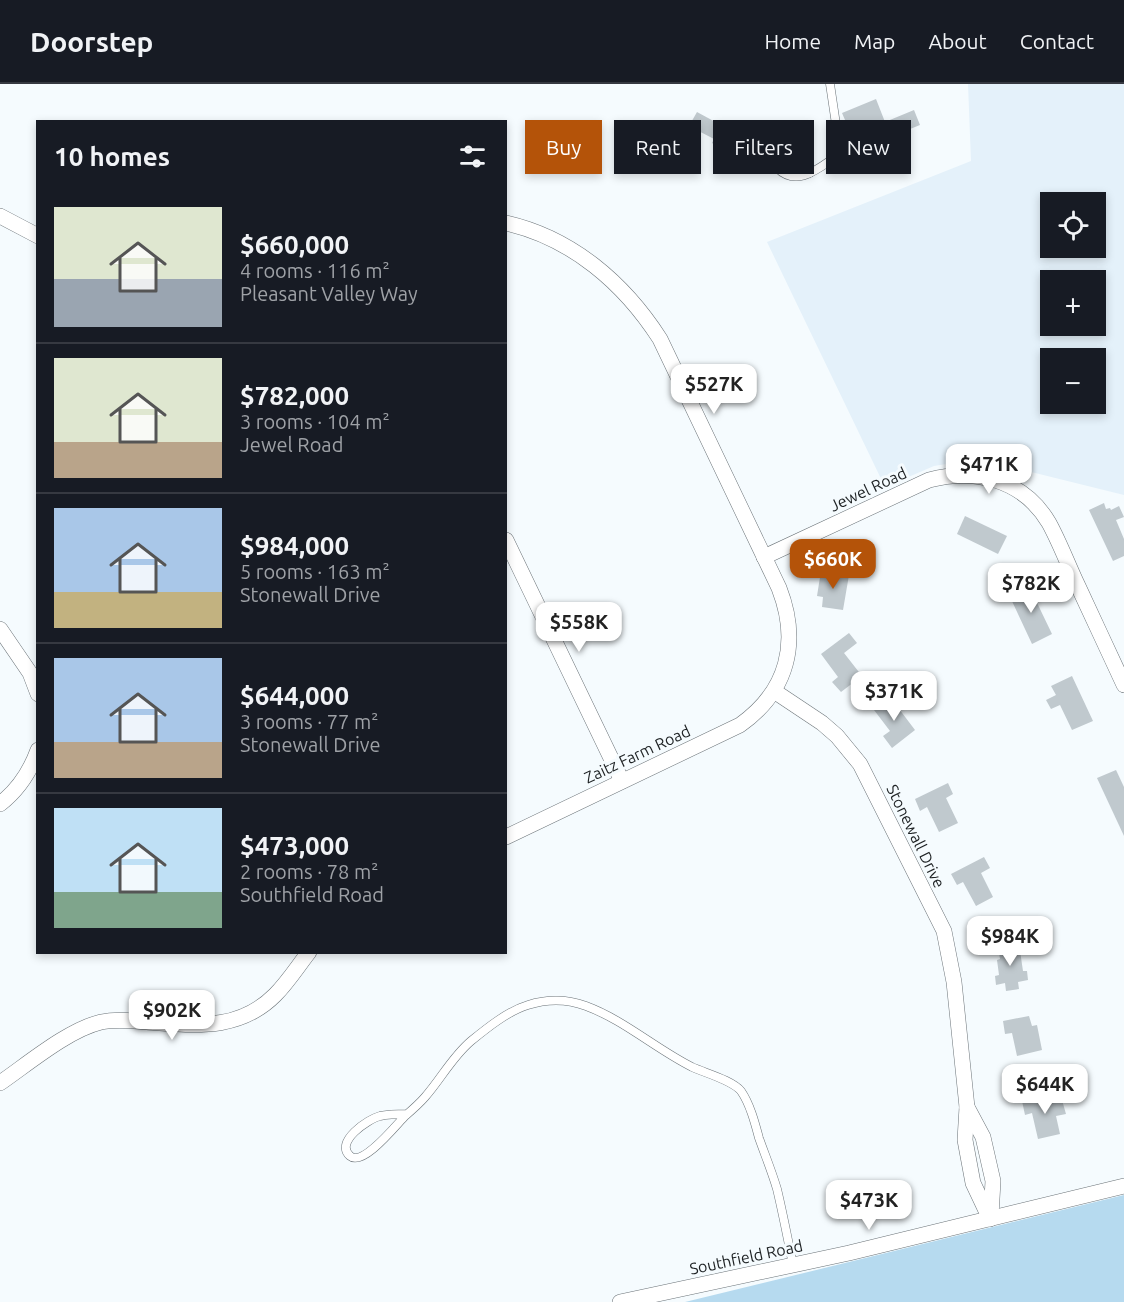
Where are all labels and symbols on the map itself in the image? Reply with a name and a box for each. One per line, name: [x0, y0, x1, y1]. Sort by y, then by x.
pin: $527K: [672, 364, 756, 415]
pin: $471K: [947, 444, 1031, 495]
street label: Jewel Road: [827, 463, 909, 515]
pin: $660K: [791, 539, 875, 590]
pin: $782K: [989, 563, 1073, 614]
pin: $558K: [537, 602, 621, 653]
pin: $371K: [852, 671, 936, 722]
street label: Zaitz Farm Road: [581, 722, 693, 786]
street label: Stonewall Drive: [883, 782, 949, 890]
pin: $984K: [968, 916, 1052, 967]
pin: $902K: [130, 990, 214, 1041]
pin: $644K: [1003, 1064, 1087, 1115]
pin: $473K: [827, 1180, 911, 1231]
street label: Southfield Road: [688, 1236, 804, 1278]

